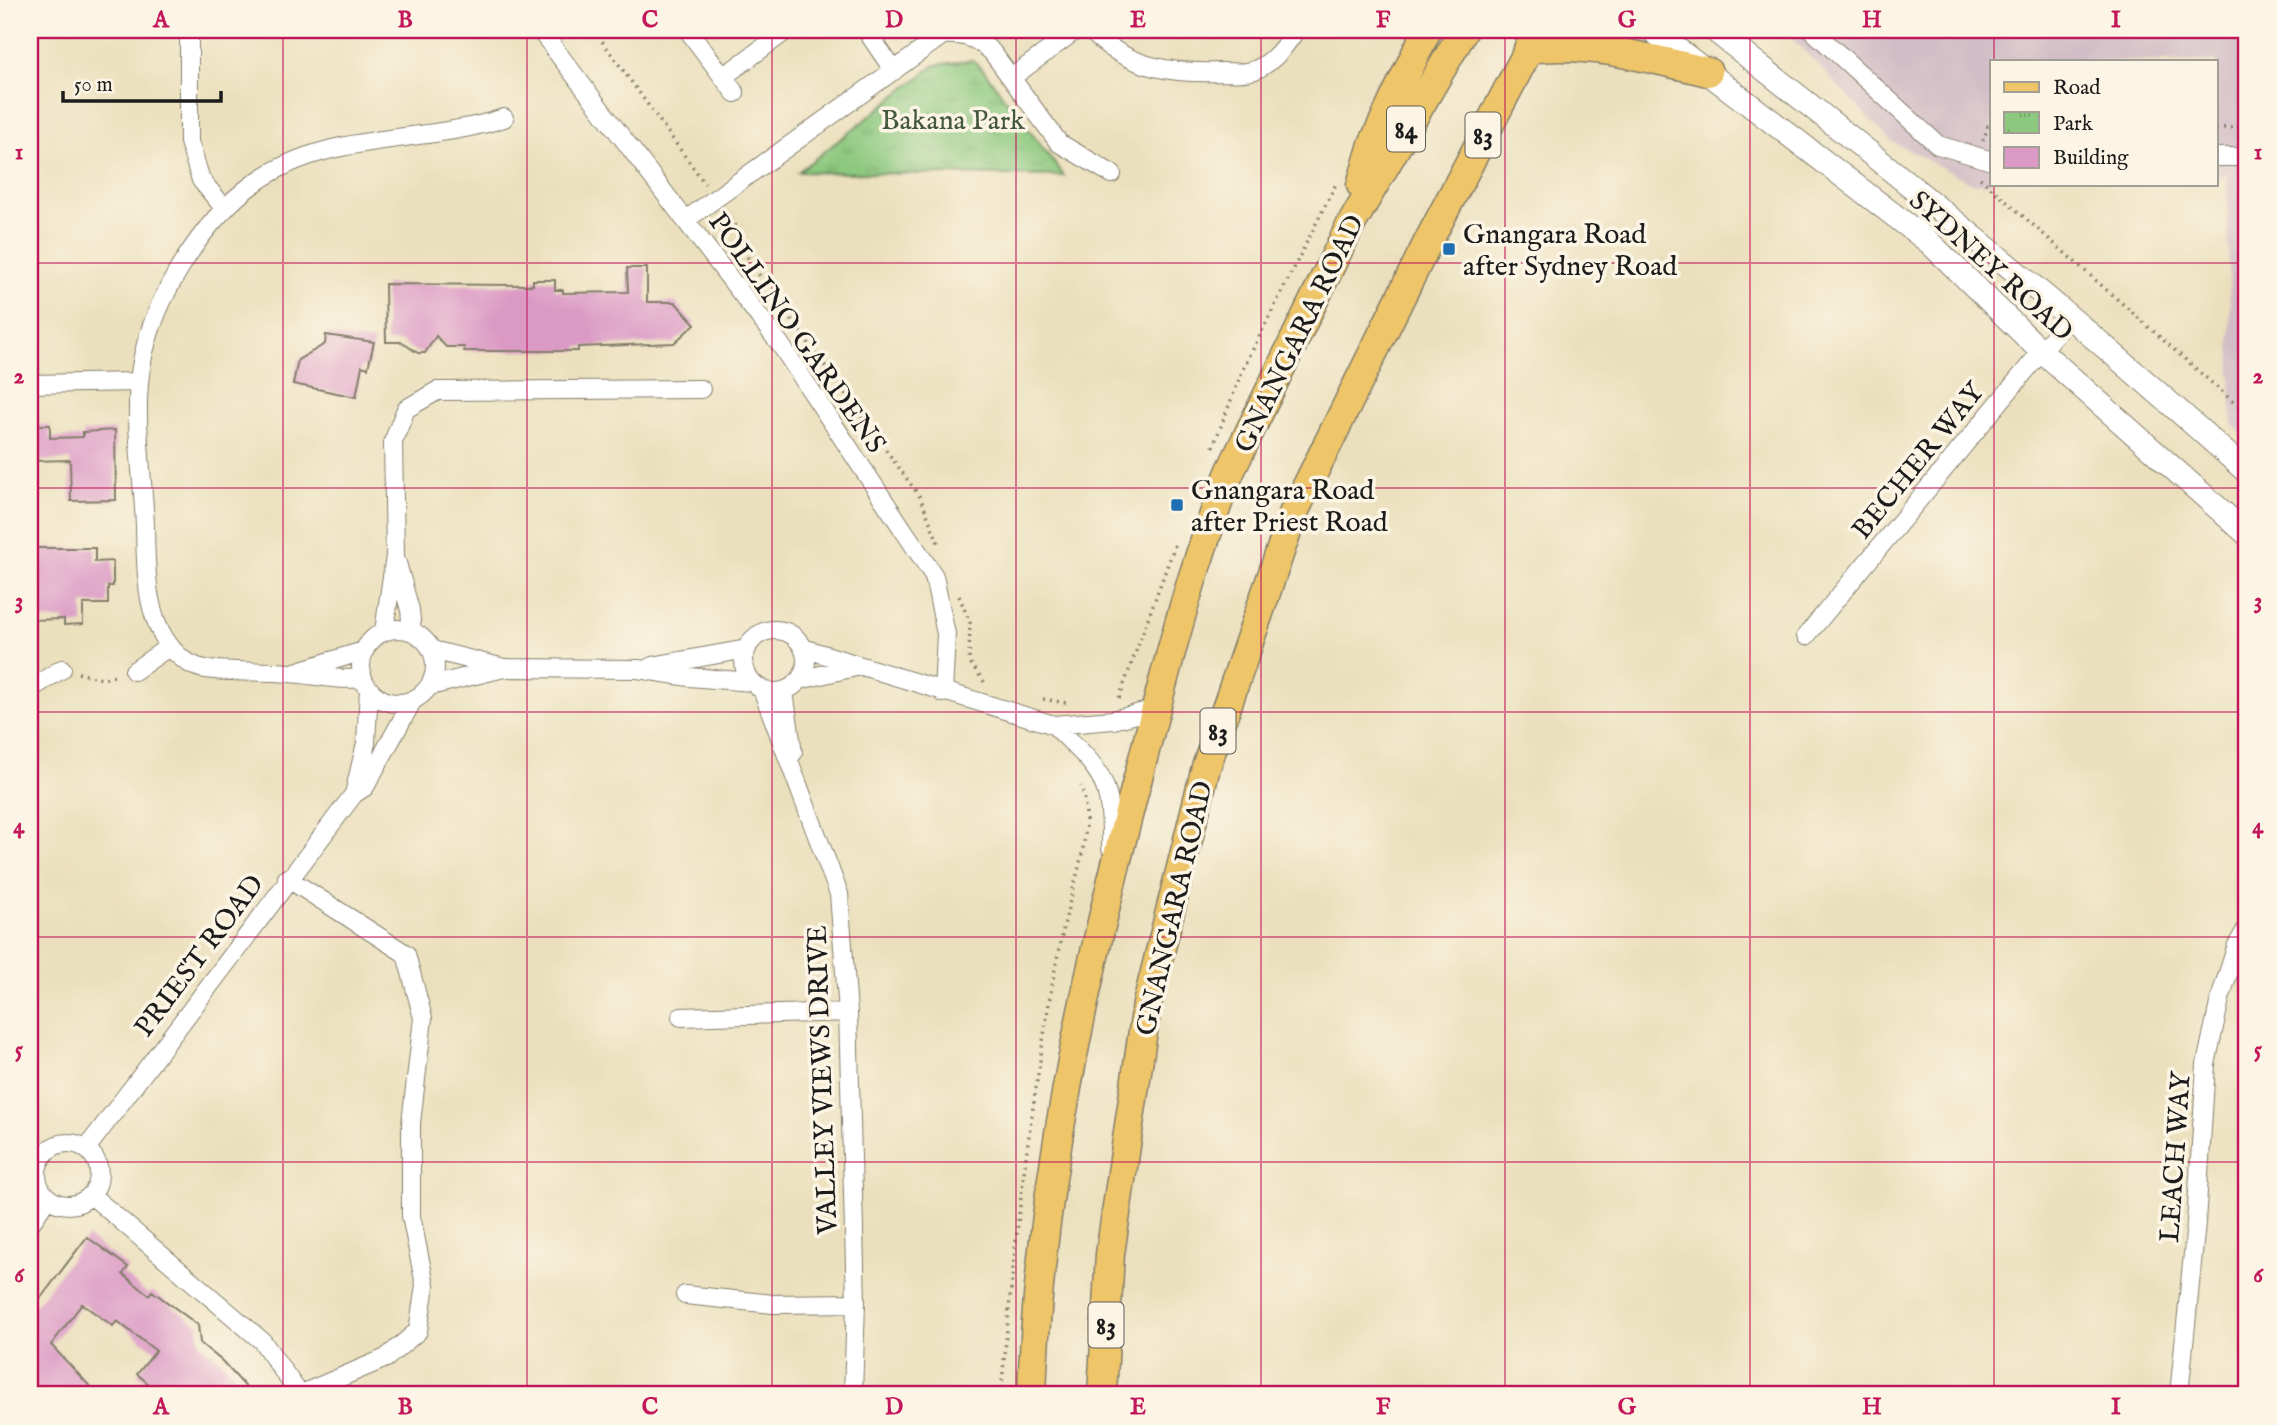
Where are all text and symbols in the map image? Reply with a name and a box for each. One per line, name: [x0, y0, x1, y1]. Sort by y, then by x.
text: A: [152, 6, 170, 35]
text: B: [397, 6, 413, 35]
text: C: [642, 6, 659, 35]
text: D: [885, 6, 903, 35]
text: E: [1130, 6, 1146, 35]
text: F: [1376, 6, 1391, 35]
text: G: [1618, 6, 1637, 35]
text: H: [1862, 6, 1882, 35]
text: I: [2111, 6, 2121, 35]
scale bar: [63, 60, 220, 104]
legend: [1990, 60, 2218, 186]
text: 50 m: [74, 72, 113, 99]
text: Road: [2053, 75, 2101, 102]
park label: Bakana Park: [881, 104, 1026, 139]
road number: 84: [1387, 106, 1425, 152]
text: Park: [2053, 111, 2094, 138]
road number: 83: [1466, 112, 1500, 158]
text: 1: [15, 138, 23, 167]
text: 1: [2254, 138, 2262, 167]
text: Building: [2053, 145, 2129, 172]
street label: SYDNEY ROAD: [1901, 184, 2080, 350]
street label: POLLINO GARDENS: [700, 206, 892, 461]
street label: GNANGARA ROAD: [1227, 209, 1373, 459]
place label: Gnangara Road after Sydney Road: [1463, 218, 1677, 285]
marker: Gnangara Road after Sydney Road: [1441, 241, 1457, 257]
text: 2: [14, 362, 25, 391]
text: 2: [2253, 362, 2264, 391]
street label: BECHER WAY: [1845, 375, 1994, 547]
place label: Gnangara Road after Priest Road: [1191, 474, 1388, 541]
marker: Gnangara Road after Priest Road: [1169, 497, 1185, 513]
text: 3: [15, 587, 23, 616]
text: 3: [2254, 587, 2262, 616]
road number: 83: [1200, 708, 1236, 754]
street label: GNANGARA ROAD: [1129, 778, 1222, 1039]
text: 4: [13, 812, 25, 841]
text: 4: [2252, 812, 2264, 841]
street label: PRIEST ROAD: [128, 868, 272, 1045]
street label: VALLEY VIEWS DRIVE: [801, 925, 846, 1236]
text: 5: [15, 1036, 24, 1065]
text: 5: [2254, 1036, 2263, 1065]
street label: LEACH WAY: [2153, 1069, 2200, 1244]
text: 6: [14, 1261, 25, 1290]
text: 6: [2253, 1261, 2264, 1290]
road number: 83: [1088, 1302, 1124, 1348]
text: A: [152, 1393, 170, 1422]
text: B: [397, 1393, 413, 1422]
text: C: [642, 1393, 659, 1422]
text: D: [885, 1393, 903, 1422]
text: E: [1130, 1393, 1146, 1422]
text: F: [1376, 1393, 1391, 1422]
text: G: [1618, 1393, 1637, 1422]
text: H: [1862, 1393, 1882, 1422]
text: I: [2111, 1393, 2121, 1422]

